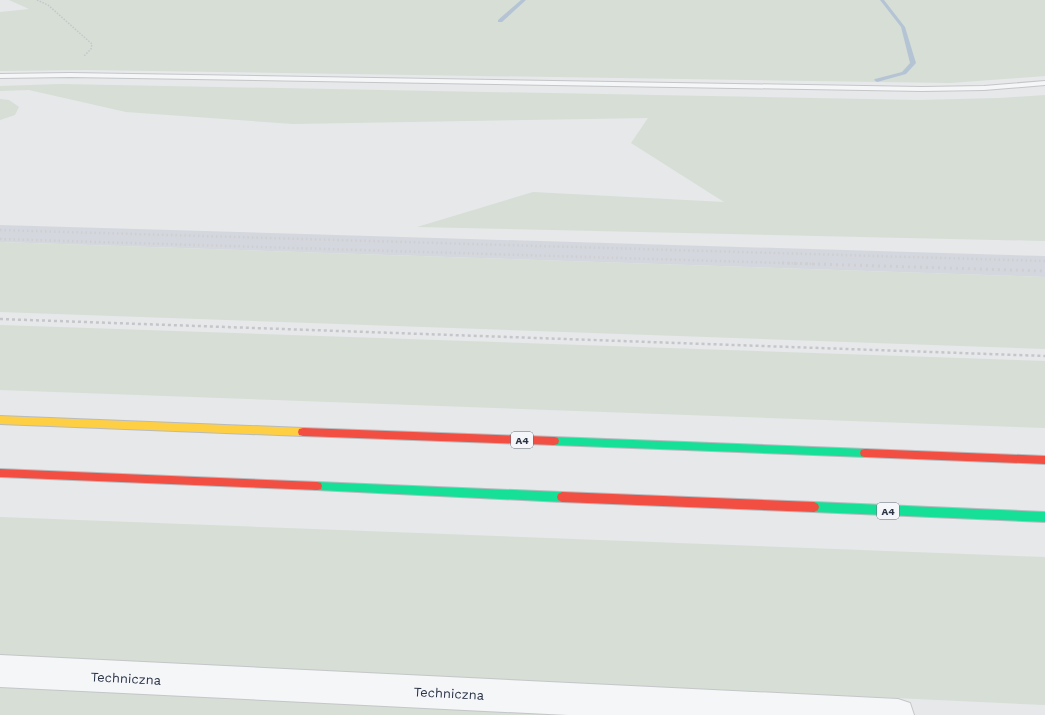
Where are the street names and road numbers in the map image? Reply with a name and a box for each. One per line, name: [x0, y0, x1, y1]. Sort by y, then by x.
road number: A4: [511, 432, 533, 448]
road number: A4: [877, 503, 899, 519]
street label: Techniczna: [90, 669, 162, 688]
street label: Techniczna: [413, 684, 485, 703]

